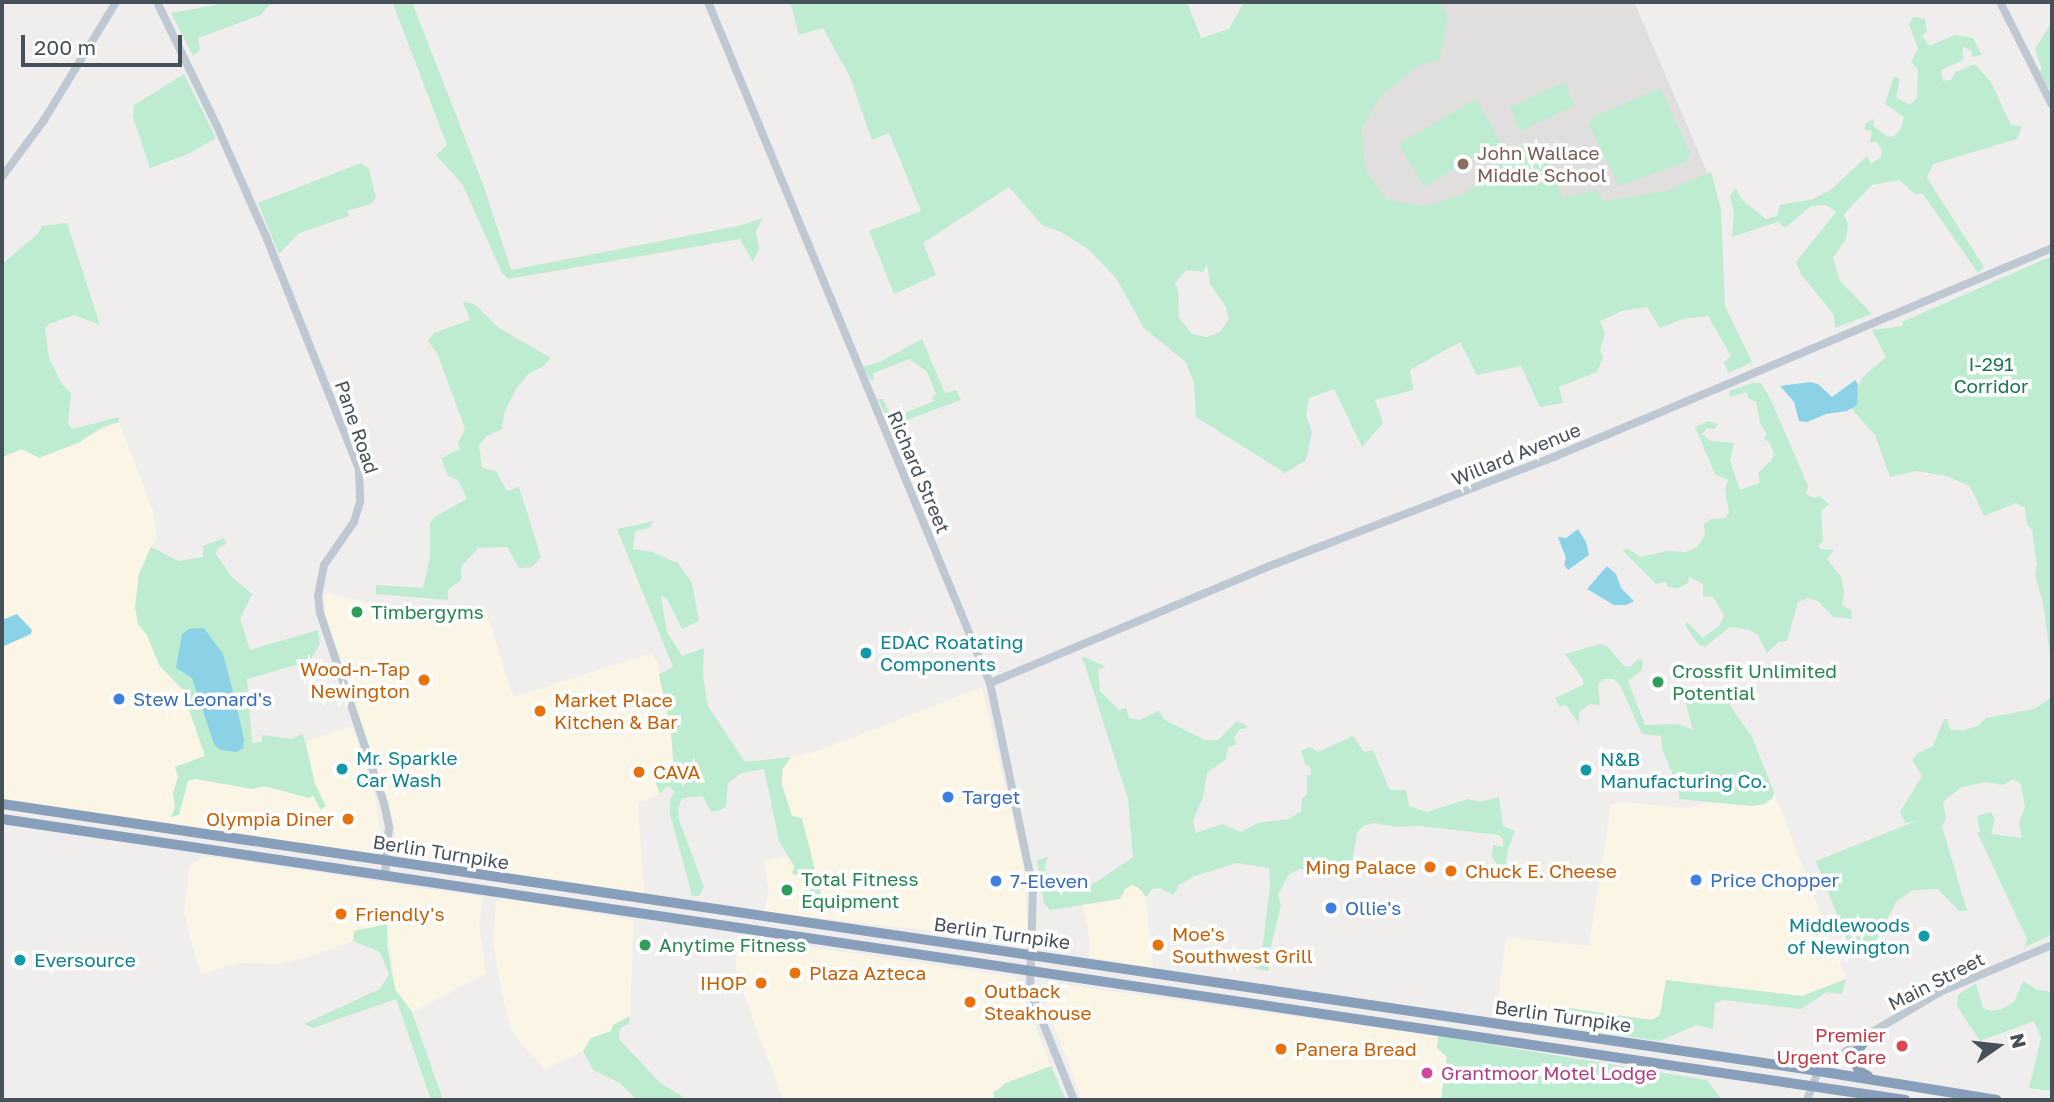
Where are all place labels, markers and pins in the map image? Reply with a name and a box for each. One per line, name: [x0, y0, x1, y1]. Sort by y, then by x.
place label: John Wallace Middle School: [1477, 142, 1607, 186]
marker: John Wallace Middle School: [1455, 156, 1471, 172]
place label: Timbergyms: [371, 601, 484, 623]
marker: Timbergyms: [349, 604, 365, 620]
place label: EDAC Roatating Components: [880, 631, 1023, 675]
marker: EDAC Roatating Components: [858, 645, 874, 661]
place label: Wood-n-Tap Newington: [300, 658, 410, 702]
place label: Crossfit Unlimited Potential: [1672, 660, 1837, 704]
marker: Wood-n-Tap Newington: [416, 672, 432, 688]
marker: Crossfit Unlimited Potential: [1650, 674, 1666, 690]
place label: Stew Leonard's: [133, 688, 272, 710]
place label: Market Place Kitchen & Bar: [554, 689, 678, 733]
marker: Stew Leonard's: [111, 691, 127, 707]
marker: Market Place Kitchen & Bar: [532, 703, 548, 719]
place label: Mr. Sparkle Car Wash: [356, 747, 458, 791]
place label: N&B Manufacturing Co.: [1600, 748, 1767, 792]
marker: Mr. Sparkle Car Wash: [334, 761, 350, 777]
place label: CAVA: [653, 761, 700, 783]
marker: N&B Manufacturing Co.: [1578, 762, 1594, 778]
marker: CAVA: [631, 764, 647, 780]
place label: Target: [962, 786, 1020, 808]
marker: Target: [940, 789, 956, 805]
place label: Olympia Diner: [206, 808, 334, 830]
marker: Olympia Diner: [340, 811, 356, 827]
place label: Ming Palace: [1305, 856, 1416, 878]
marker: Ming Palace: [1422, 859, 1438, 875]
place label: Chuck E. Cheese: [1465, 860, 1617, 882]
marker: Chuck E. Cheese: [1443, 863, 1459, 879]
place label: Total Fitness Equipment: [801, 868, 918, 912]
place label: Price Chopper: [1710, 869, 1839, 891]
place label: 7-Eleven: [1010, 870, 1088, 892]
marker: Price Chopper: [1688, 872, 1704, 888]
marker: 7-Eleven: [988, 873, 1004, 889]
marker: Total Fitness Equipment: [779, 882, 795, 898]
place label: Ollie's: [1345, 897, 1401, 919]
marker: Ollie's: [1323, 900, 1339, 916]
place label: Friendly's: [355, 903, 445, 925]
marker: Friendly's: [333, 906, 349, 922]
place label: Middlewoods of Newington: [1787, 914, 1910, 958]
place label: Moe's Southwest Grill: [1172, 923, 1313, 967]
marker: Middlewoods of Newington: [1916, 928, 1932, 944]
place label: Anytime Fitness: [659, 934, 806, 956]
marker: Anytime Fitness: [637, 937, 653, 953]
marker: Moe's Southwest Grill: [1150, 937, 1166, 953]
place label: Eversource: [34, 949, 136, 971]
marker: Eversource: [12, 952, 28, 968]
place label: Plaza Azteca: [809, 962, 926, 984]
marker: Plaza Azteca: [787, 965, 803, 981]
place label: IHOP: [700, 972, 747, 994]
marker: IHOP: [753, 975, 769, 991]
place label: Outback Steakhouse: [984, 980, 1092, 1024]
marker: Outback Steakhouse: [962, 994, 978, 1010]
place label: Premier Urgent Care: [1776, 1024, 1886, 1068]
marker: Premier Urgent Care: [1892, 1036, 1912, 1056]
place label: Panera Bread: [1295, 1038, 1417, 1060]
marker: Panera Bread: [1273, 1041, 1289, 1057]
place label: Grantmoor Motel Lodge: [1441, 1062, 1657, 1084]
marker: Grantmoor Motel Lodge: [1419, 1065, 1435, 1081]

